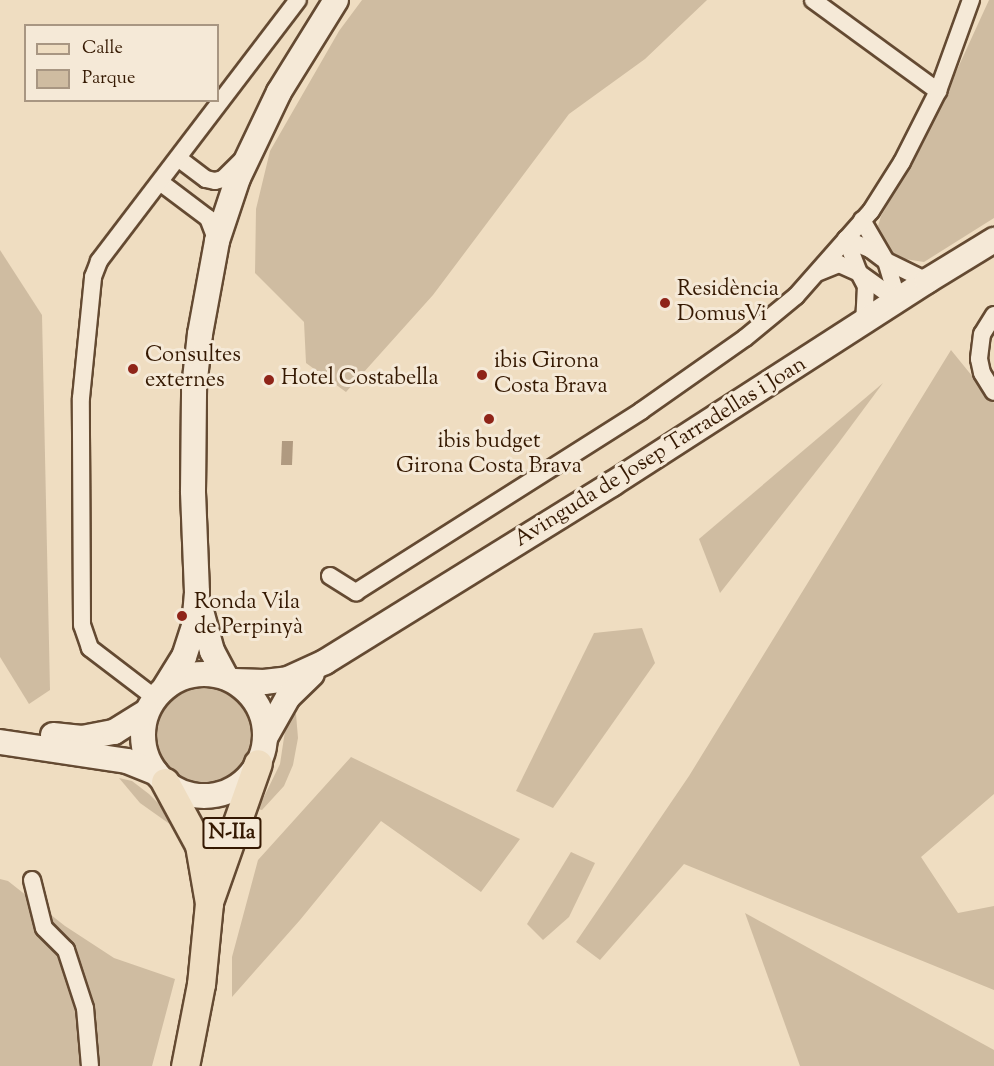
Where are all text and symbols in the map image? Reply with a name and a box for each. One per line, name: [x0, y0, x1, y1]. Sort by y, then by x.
legend: [24, 24, 219, 102]
text: Calle: [82, 36, 123, 62]
text: Parque: [82, 66, 135, 92]
place label: Residència DomusVi: [677, 277, 779, 328]
marker: Residència DomusVi: [658, 296, 672, 310]
place label: Consultes externes: [145, 343, 241, 394]
place label: ibis Girona Costa Brava: [494, 349, 608, 400]
street label: Avinguda de Josep Tarradellas i Joan: [510, 352, 812, 554]
marker: Consultes externes: [126, 362, 140, 376]
place label: Hotel Costabella: [281, 367, 439, 393]
marker: ibis Girona Costa Brava: [475, 368, 489, 382]
marker: Hotel Costabella: [262, 373, 276, 387]
marker: ibis budget Girona Costa Brava: [482, 412, 496, 426]
place label: ibis budget Girona Costa Brava: [396, 429, 582, 481]
place label: Ronda Vila de Perpinyà: [194, 590, 303, 642]
marker: Ronda Vila de Perpinyà: [175, 609, 189, 623]
road number: N-IIa: [202, 815, 262, 851]

